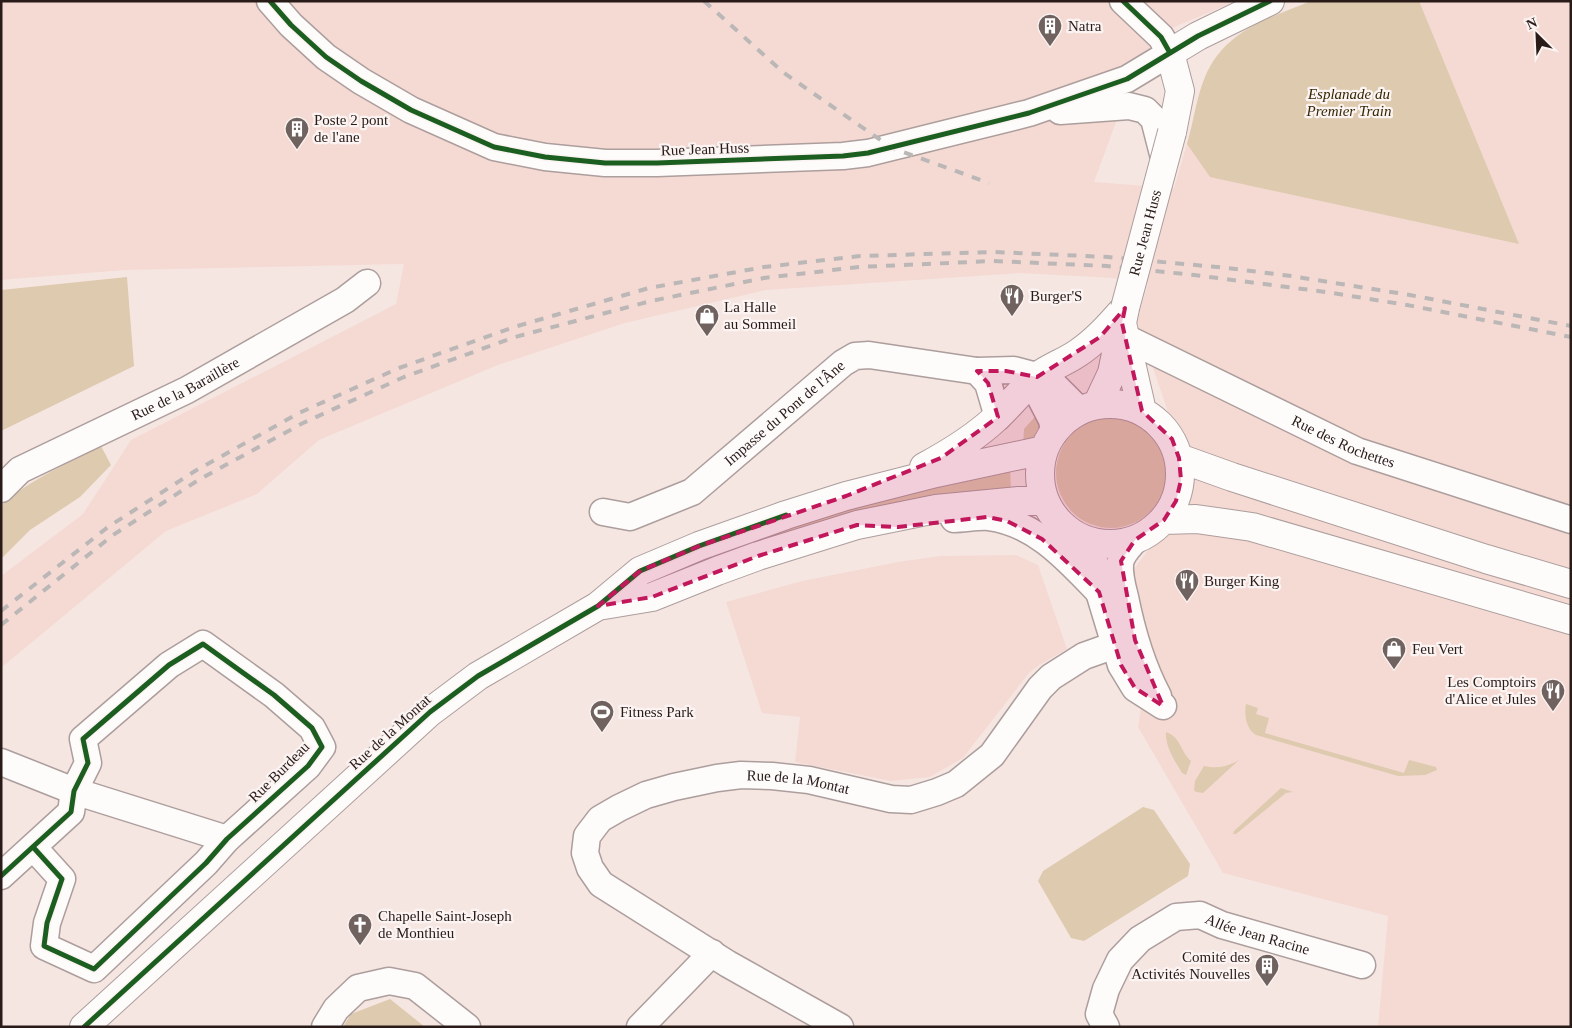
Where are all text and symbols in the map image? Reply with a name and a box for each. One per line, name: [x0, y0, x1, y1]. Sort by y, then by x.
north arrow: [1512, 10, 1562, 60]
building icon: Natra: [1037, 13, 1063, 47]
text: N: [1524, 15, 1540, 32]
place label: Natra: [1068, 18, 1102, 34]
park label: Esplanade du Premier Train: [1306, 86, 1391, 119]
place label: Poste 2 pont de l'ane: [314, 112, 389, 145]
building icon: Poste 2 pont de l'ane: [284, 116, 310, 150]
street label: Rue Jean Huss: [661, 139, 750, 159]
street label: Rue Jean Huss: [1126, 188, 1164, 277]
restaurant icon: Burger'S: [999, 283, 1025, 317]
place label: Burger'S: [1030, 288, 1082, 304]
place label: La Halle au Sommeil: [724, 299, 796, 332]
shop icon: La Halle au Sommeil: [694, 303, 720, 337]
street label: Rue de la Baraillère: [129, 354, 242, 424]
street label: Impasse du Pont de l'Âne: [721, 357, 848, 469]
street label: Rue des Rochettes: [1289, 412, 1397, 471]
restaurant icon: Burger King: [1174, 568, 1200, 602]
place label: Burger King: [1204, 573, 1280, 589]
shop icon: Feu Vert: [1381, 636, 1407, 670]
place label: Feu Vert: [1412, 641, 1464, 657]
place label: Les Comptoirs d'Alice et Jules: [1445, 674, 1536, 707]
restaurant icon: Les Comptoirs d'Alice et Jules: [1540, 678, 1566, 712]
street label: Rue de la Montat: [346, 691, 435, 773]
sports icon: Fitness Park: [589, 699, 615, 733]
place label: Fitness Park: [620, 704, 694, 720]
street label: Rue Burdeau: [246, 738, 313, 805]
street label: Rue de la Montat: [746, 767, 852, 797]
place label: Chapelle Saint-Joseph de Monthieu: [378, 908, 512, 941]
street label: Allée Jean Racine: [1203, 910, 1312, 958]
church icon: Chapelle Saint-Joseph de Monthieu: [347, 912, 373, 946]
place label: Comité des Activités Nouvelles: [1131, 949, 1250, 982]
building icon: Comité des Activités Nouvelles: [1254, 953, 1280, 987]

